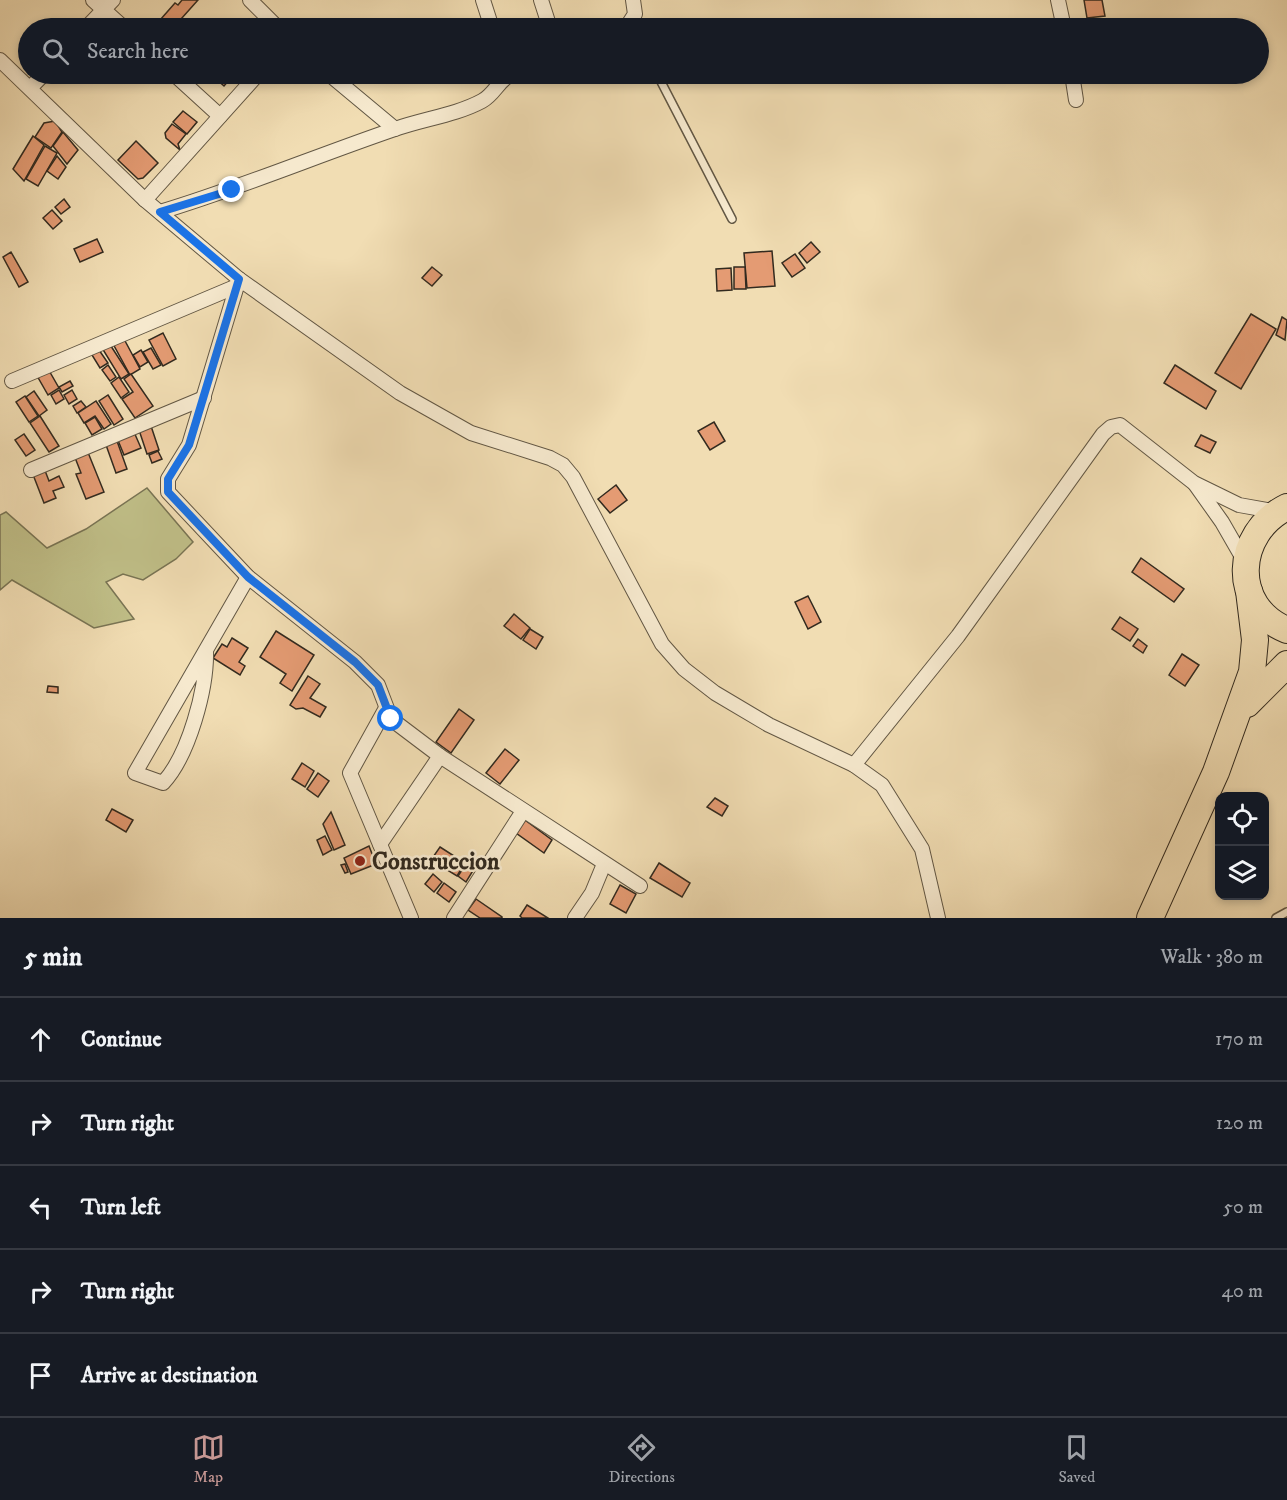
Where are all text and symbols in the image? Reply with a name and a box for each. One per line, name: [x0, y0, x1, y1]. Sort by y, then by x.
search box: [18, 18, 1269, 84]
icon: search: [39, 35, 72, 68]
text: Search here: [87, 38, 189, 65]
route end: [218, 176, 244, 202]
route start: [377, 705, 403, 731]
map controls: [1215, 792, 1269, 900]
button: locate: [1215, 792, 1269, 846]
button: layers: [1215, 846, 1269, 900]
place label: Construccion: [372, 847, 500, 877]
marker: Construccion: [353, 854, 367, 868]
text: 5 min: [24, 941, 82, 974]
text: Walk · 380 m: [1161, 945, 1263, 970]
icon: ahead: [24, 1023, 57, 1056]
text: Continue: [81, 1026, 162, 1053]
text: 170 m: [1215, 1027, 1263, 1052]
icon: right: [24, 1107, 57, 1140]
text: Turn right: [81, 1110, 174, 1137]
text: 120 m: [1216, 1111, 1263, 1136]
icon: left: [24, 1191, 57, 1224]
text: Turn left: [81, 1194, 161, 1221]
text: 50 m: [1223, 1195, 1263, 1220]
icon: right: [24, 1275, 57, 1308]
text: Turn right: [81, 1278, 174, 1305]
text: 40 m: [1221, 1279, 1263, 1304]
icon: arrive: [24, 1359, 57, 1392]
text: Arrive at destination: [81, 1362, 258, 1389]
tab: Map: [192, 1431, 225, 1487]
tab: Directions: [608, 1431, 675, 1487]
tab: Saved: [1058, 1431, 1095, 1487]

